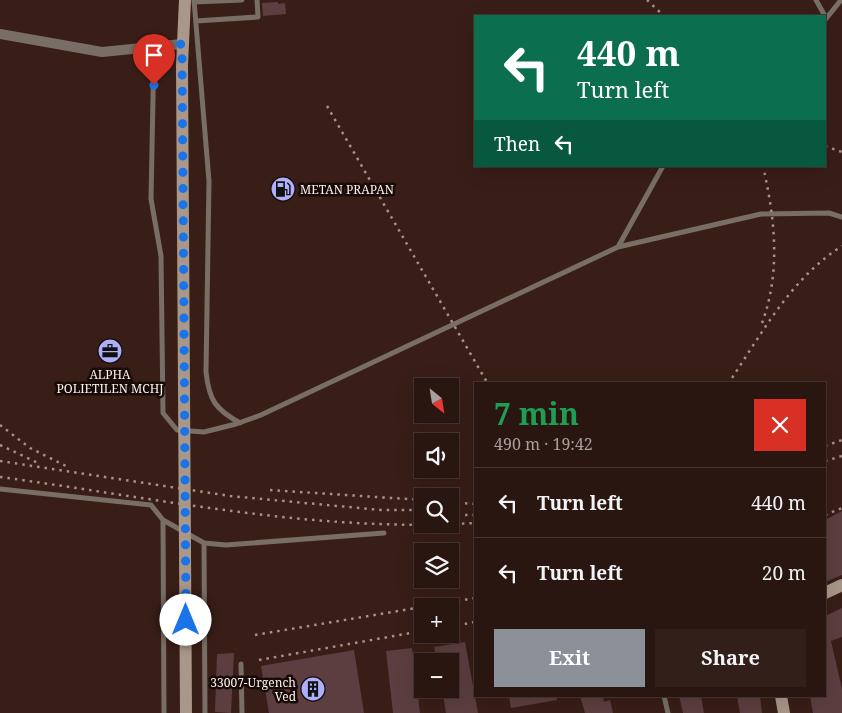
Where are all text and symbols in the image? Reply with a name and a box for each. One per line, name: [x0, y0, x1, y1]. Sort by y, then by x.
text: 440 m: [577, 29, 680, 76]
pin: [133, 34, 175, 85]
icon: left: [494, 35, 559, 100]
icon: arrive: [140, 41, 168, 69]
text: Turn left: [577, 74, 669, 104]
icon: left: [550, 130, 578, 158]
text: Then: [494, 131, 540, 157]
fuel station icon: METAN PRAPAN: [270, 176, 296, 202]
place label: METAN PRAPAN: [300, 181, 394, 198]
office icon: ALPHA POLIETILEN MCHJ: [97, 338, 123, 364]
place label: ALPHA POLIETILEN MCHJ: [57, 366, 163, 397]
north arrow: [414, 378, 459, 422]
map controls: [414, 378, 459, 698]
text: 7 min: [494, 393, 579, 434]
button: close: [754, 399, 806, 451]
button: sound: [414, 433, 459, 478]
text: 490 m · 19:42: [494, 433, 593, 455]
button: search: [414, 488, 459, 533]
icon: left: [494, 489, 522, 517]
text: Turn left: [537, 490, 623, 516]
text: 440 m: [751, 490, 806, 516]
button: layers: [414, 543, 459, 588]
icon: left: [494, 559, 522, 587]
text: Turn left: [537, 560, 623, 586]
text: 20 m: [762, 560, 806, 586]
position arrow: [159, 593, 211, 645]
button: +: [414, 598, 459, 643]
button: Exit: [494, 629, 645, 687]
button: Share: [655, 629, 806, 687]
button: −: [414, 653, 459, 698]
place label: 33007-Urgench Ved: [210, 674, 297, 705]
building icon: 33007-Urgench Ved: [300, 676, 326, 702]

